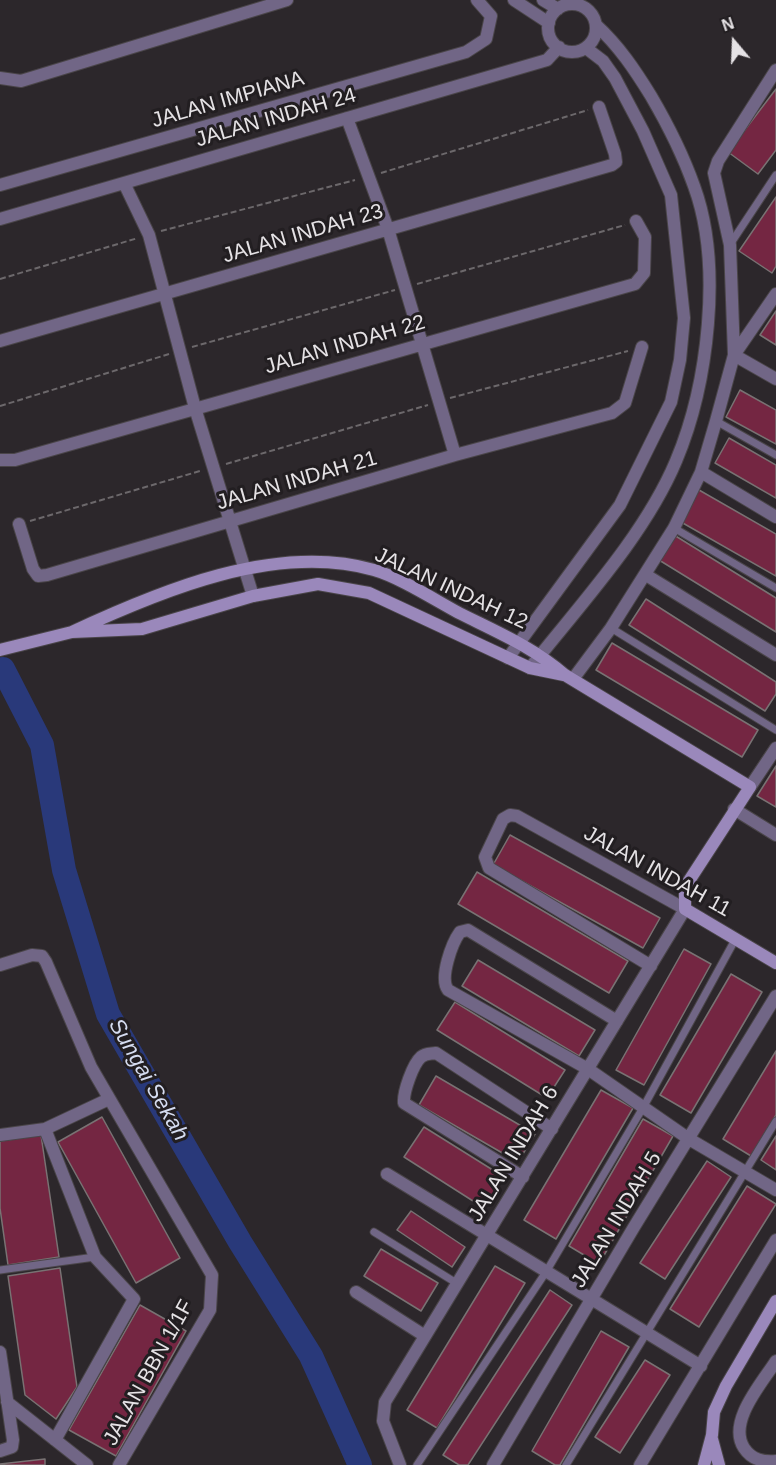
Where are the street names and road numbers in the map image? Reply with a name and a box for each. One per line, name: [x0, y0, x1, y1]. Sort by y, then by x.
street label: JALAN IMPIANA: [149, 66, 307, 134]
street label: JALAN INDAH 24: [193, 83, 359, 153]
street label: JALAN INDAH 23: [220, 199, 386, 269]
street label: JALAN INDAH 22: [262, 310, 428, 380]
street label: JALAN INDAH 21: [214, 446, 380, 516]
street label: JALAN INDAH 12: [371, 543, 531, 635]
street label: JALAN INDAH 11: [579, 821, 735, 923]
street label: JALAN INDAH 6: [464, 1081, 564, 1227]
street label: JALAN INDAH 5: [567, 1147, 667, 1293]
street label: JALAN BBN 1/1F: [99, 1296, 199, 1450]

